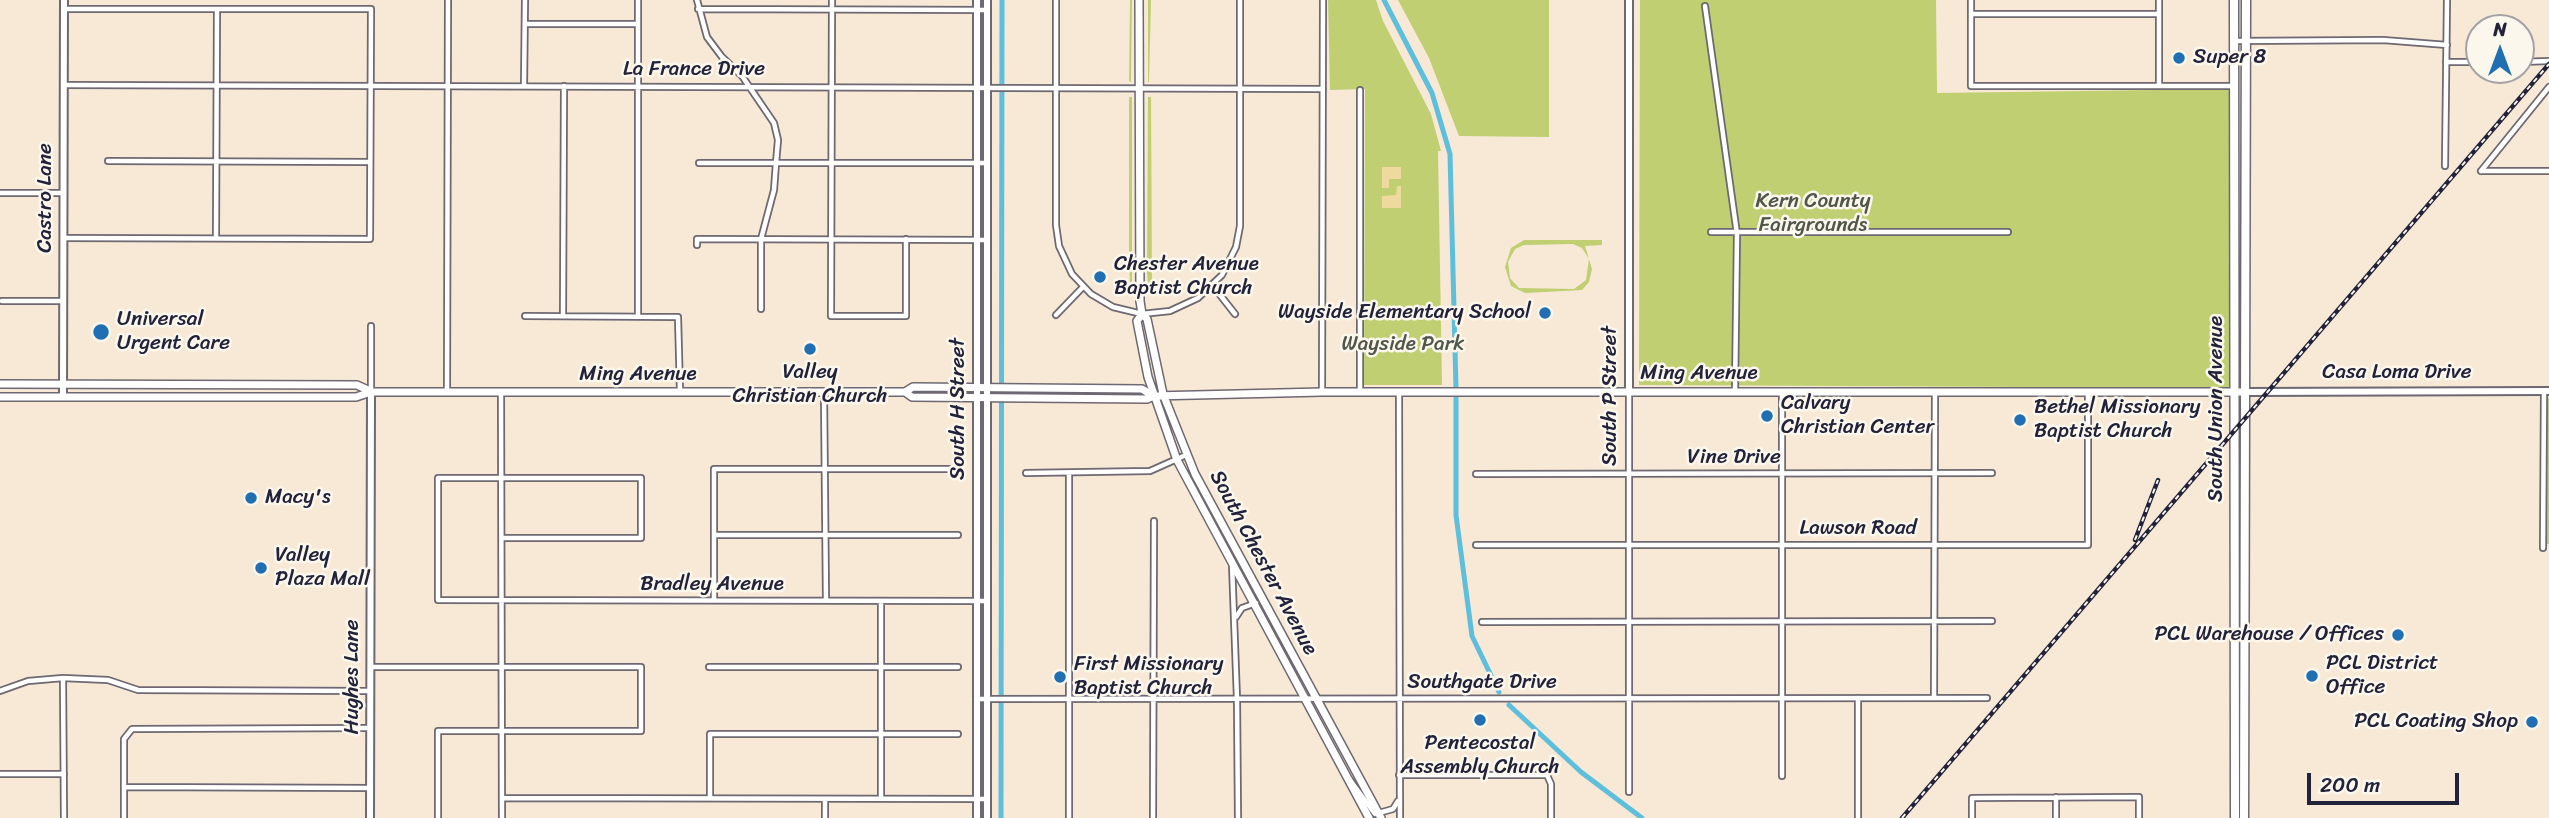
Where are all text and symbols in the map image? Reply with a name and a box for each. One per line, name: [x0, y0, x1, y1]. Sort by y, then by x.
text: N: [2493, 13, 2507, 46]
north arrow: [2465, 14, 2535, 84]
place label: Super 8: [2193, 45, 2266, 71]
marker: Super 8: [2171, 50, 2187, 66]
street label: La France Drive: [623, 57, 765, 83]
street label: Castro Lane: [33, 143, 59, 253]
park label: Kern County Fairgrounds: [1755, 189, 1871, 239]
place label: Chester Avenue Baptist Church: [1114, 252, 1259, 302]
marker: Chester Avenue Baptist Church: [1092, 269, 1108, 285]
place label: Wayside Elementary School: [1278, 300, 1531, 326]
marker: Wayside Elementary School: [1537, 305, 1553, 321]
place label: Universal Urgent Care: [117, 307, 230, 357]
street label: South Union Avenue: [2204, 316, 2230, 502]
marker: Universal Urgent Care: [91, 322, 111, 342]
street label: South P Street: [1598, 326, 1624, 466]
park label: Wayside Park: [1342, 332, 1464, 358]
street label: South H Street: [946, 338, 972, 480]
marker: Valley Christian Church: [802, 341, 818, 357]
place label: Valley Christian Church: [733, 360, 887, 410]
street label: Casa Loma Drive: [2322, 360, 2472, 386]
street label: Ming Avenue: [1640, 361, 1758, 387]
street label: Ming Avenue: [579, 362, 697, 388]
place label: Calvary Christian Center: [1781, 391, 1934, 441]
place label: Bethel Missionary Baptist Church: [2034, 395, 2200, 445]
marker: Calvary Christian Center: [1759, 408, 1775, 424]
marker: Bethel Missionary Baptist Church: [2012, 412, 2028, 428]
street label: Vine Drive: [1687, 445, 1781, 471]
street label: South Chester Avenue: [1204, 466, 1322, 660]
place label: Macy's: [265, 485, 331, 511]
marker: Macy's: [243, 490, 259, 506]
street label: Lawson Road: [1800, 516, 1916, 542]
place label: Valley Plaza Mall: [275, 543, 370, 593]
marker: Valley Plaza Mall: [253, 560, 269, 576]
street label: Bradley Avenue: [640, 572, 784, 598]
street label: Hughes Lane: [340, 620, 366, 734]
place label: PCL Warehouse / Offices: [2155, 622, 2384, 648]
marker: PCL Warehouse / Offices: [2390, 627, 2406, 643]
place label: PCL District Office: [2326, 651, 2438, 701]
place label: First Missionary Baptist Church: [1074, 652, 1223, 702]
marker: PCL District Office: [2304, 668, 2320, 684]
marker: First Missionary Baptist Church: [1052, 669, 1068, 685]
street label: Southgate Drive: [1407, 670, 1557, 696]
place label: PCL Coating Shop: [2354, 709, 2518, 735]
marker: Pentecostal Assembly Church: [1472, 712, 1488, 728]
marker: PCL Coating Shop: [2524, 714, 2540, 730]
place label: Pentecostal Assembly Church: [1400, 731, 1560, 781]
scale bar: [2311, 758, 2463, 802]
text: 200 m: [2320, 766, 2380, 804]

